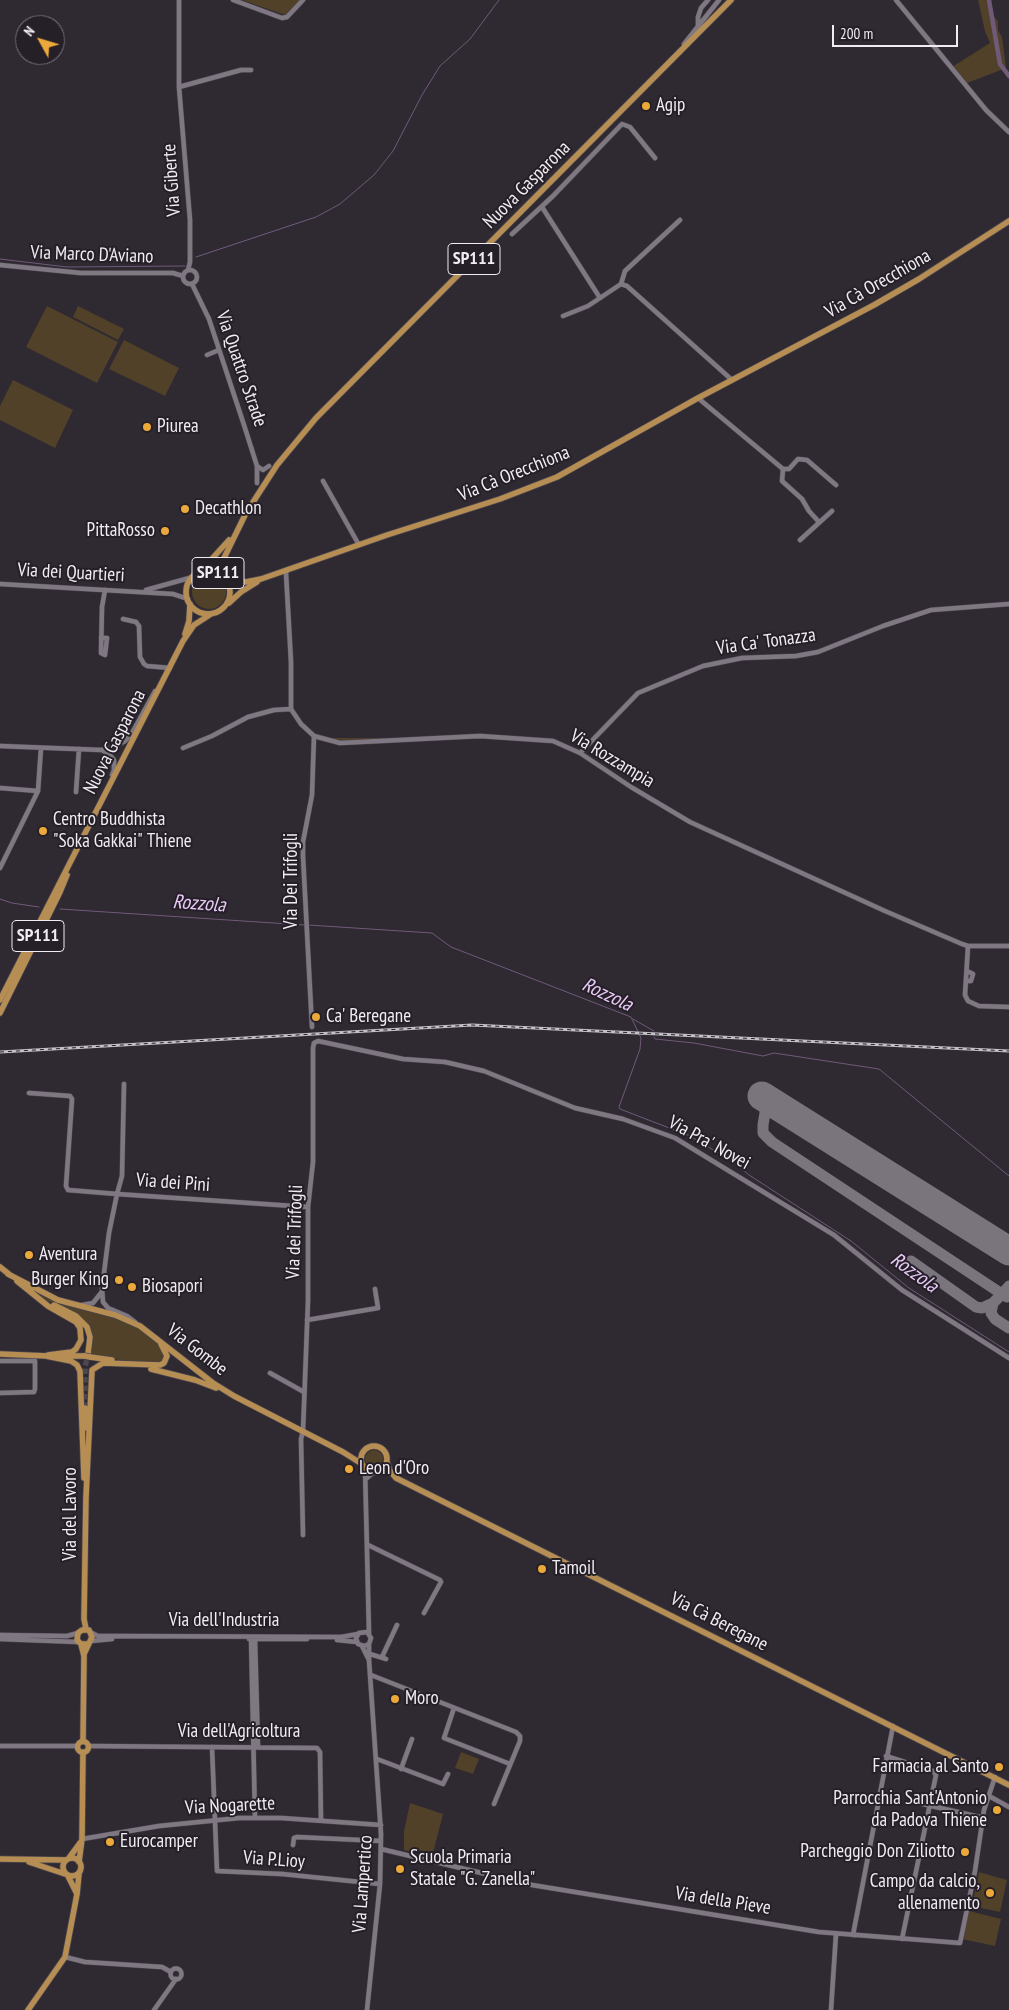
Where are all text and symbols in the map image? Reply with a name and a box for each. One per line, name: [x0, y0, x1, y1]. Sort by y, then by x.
north arrow: [15, 15, 65, 65]
scale bar: [834, 15, 960, 47]
text: N: [20, 23, 38, 40]
text: 200 m: [840, 24, 873, 43]
place label: Agip: [656, 95, 685, 117]
marker: Agip: [640, 100, 652, 112]
street label: Nuova Gasparona: [479, 137, 575, 233]
street label: Via Giberte: [158, 143, 186, 217]
street label: Via Marco D'Aviano: [30, 241, 154, 269]
road number: SP111: [448, 243, 500, 274]
street label: Via Cà Orecchiona: [821, 245, 935, 323]
street label: Via Quattro Strade: [211, 308, 271, 430]
place label: Piurea: [157, 416, 199, 438]
marker: Piurea: [141, 421, 153, 433]
street label: Via Cà Orecchiona: [455, 441, 573, 507]
place label: Decathlon: [195, 498, 262, 520]
marker: Decathlon: [179, 503, 191, 515]
place label: PittaRosso: [87, 520, 155, 542]
marker: PittaRosso: [159, 525, 171, 537]
road number: SP111: [192, 558, 244, 588]
street label: Via dei Quartieri: [17, 559, 125, 587]
street label: Via Ca' Tonazza: [715, 624, 817, 660]
street label: Nuova Gasparona: [79, 686, 151, 798]
street label: Via Rozzampia: [566, 725, 658, 793]
place label: Centro Buddhista "Soka Gakkai" Thiene: [53, 809, 192, 853]
marker: Centro Buddhista "Soka Gakkai" Thiene: [37, 825, 49, 837]
street label: Via Dei Trifogli: [281, 833, 303, 929]
water label: Rozzola: [172, 890, 226, 918]
road number: SP111: [12, 920, 64, 951]
water label: Rozzola: [578, 973, 636, 1017]
place label: Ca' Beregane: [326, 1006, 411, 1028]
marker: Ca' Beregane: [310, 1011, 322, 1023]
street label: Via Pra' Novei: [664, 1111, 754, 1175]
street label: Via dei Pini: [135, 1169, 211, 1197]
street label: Via dei Trifogli: [282, 1184, 308, 1280]
place label: Aventura: [39, 1244, 97, 1266]
water label: Rozzola: [886, 1248, 942, 1298]
marker: Aventura: [23, 1249, 35, 1261]
place label: Burger King: [31, 1269, 109, 1291]
marker: Burger King: [113, 1274, 125, 1286]
place label: Biosapori: [142, 1276, 203, 1298]
marker: Biosapori: [126, 1281, 138, 1293]
street label: Via Gombe: [162, 1319, 232, 1381]
place label: Leon d'Oro: [359, 1458, 429, 1480]
marker: Leon d'Oro: [343, 1463, 355, 1475]
street label: Via del Lavoro: [60, 1467, 82, 1561]
place label: Tamoil: [552, 1558, 596, 1580]
marker: Tamoil: [536, 1563, 548, 1575]
street label: Via Cà Beregane: [666, 1588, 772, 1656]
street label: Via dell'Industria: [169, 1610, 279, 1632]
place label: Moro: [405, 1688, 439, 1710]
marker: Moro: [389, 1693, 401, 1705]
street label: Via dell'Agricoltura: [178, 1721, 300, 1743]
place label: Farmacia al Santo: [872, 1756, 989, 1778]
marker: Farmacia al Santo: [993, 1761, 1005, 1773]
place label: Parrocchia Sant'Antonio da Padova Thiene: [833, 1788, 987, 1832]
street label: Via Nogarette: [184, 1792, 276, 1820]
marker: Parrocchia Sant'Antonio da Padova Thiene: [991, 1804, 1003, 1816]
place label: Eurocamper: [120, 1831, 198, 1853]
street label: Via Lampertico: [348, 1834, 378, 1934]
marker: Eurocamper: [104, 1836, 116, 1848]
place label: Parcheggio Don Ziliotto: [800, 1841, 955, 1863]
street label: Via P.Lioy: [242, 1846, 306, 1874]
marker: Parcheggio Don Ziliotto: [959, 1846, 971, 1858]
place label: Scuola Primaria Statale "G. Zanella": [410, 1847, 535, 1891]
marker: Scuola Primaria Statale "G. Zanella": [394, 1863, 406, 1875]
place label: Campo da calcio, allenamento: [870, 1871, 980, 1915]
street label: Via della Pieve: [674, 1882, 772, 1920]
marker: Campo da calcio, allenamento: [984, 1887, 996, 1899]

